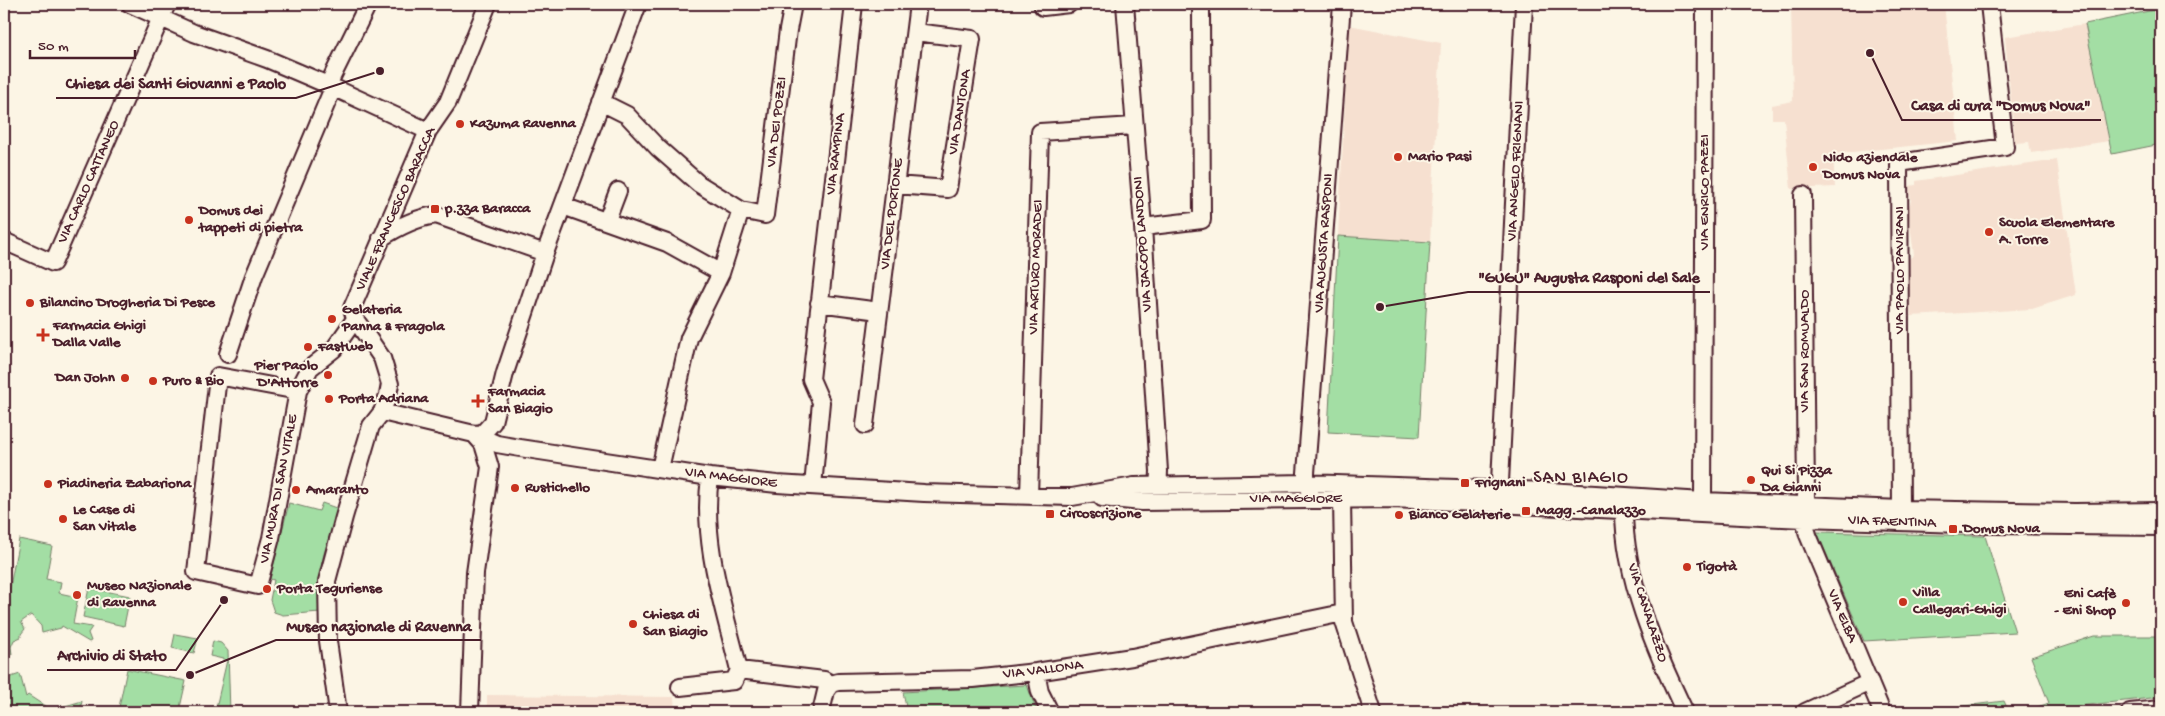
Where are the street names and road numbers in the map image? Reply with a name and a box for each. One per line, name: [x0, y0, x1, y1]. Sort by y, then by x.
street label: VIA DANTONA: [944, 67, 976, 157]
street label: VIA DEI POZZI: [762, 76, 791, 169]
street label: VIA ANGELO FRIGNANI: [1503, 100, 1529, 243]
street label: VIA RAMPINA: [822, 111, 850, 197]
street label: VIA CARLO CATTANEO: [53, 118, 124, 247]
street label: VIALE FRANCESCO BARACCA: [351, 124, 441, 294]
street label: VIA ENRICO PAZZI: [1696, 134, 1714, 251]
street label: VIA DEL PORTONE: [876, 157, 908, 271]
street label: VIA AUGUSTA RASPONI: [1310, 173, 1338, 314]
street label: VIA JACOPO LANDONI: [1129, 176, 1157, 313]
street label: VIA ARTURO MORADEI: [1025, 199, 1047, 336]
street label: VIA PAOLO PAVIRANI: [1891, 206, 1909, 335]
street label: VIA SAN ROMUALDO: [1796, 290, 1814, 413]
street label: VIA MURA DI SAN VITALE: [256, 412, 302, 566]
street label: VIA MAGGIORE: [683, 463, 779, 493]
street label: VIA MAGGIORE: [1249, 490, 1343, 508]
street label: VIA FAENTINA: [1847, 511, 1937, 533]
street label: VIA CANALAZZO: [1622, 560, 1671, 665]
street label: VIA ELBA: [1822, 586, 1862, 646]
street label: VIA VALLONA: [1001, 656, 1085, 684]

